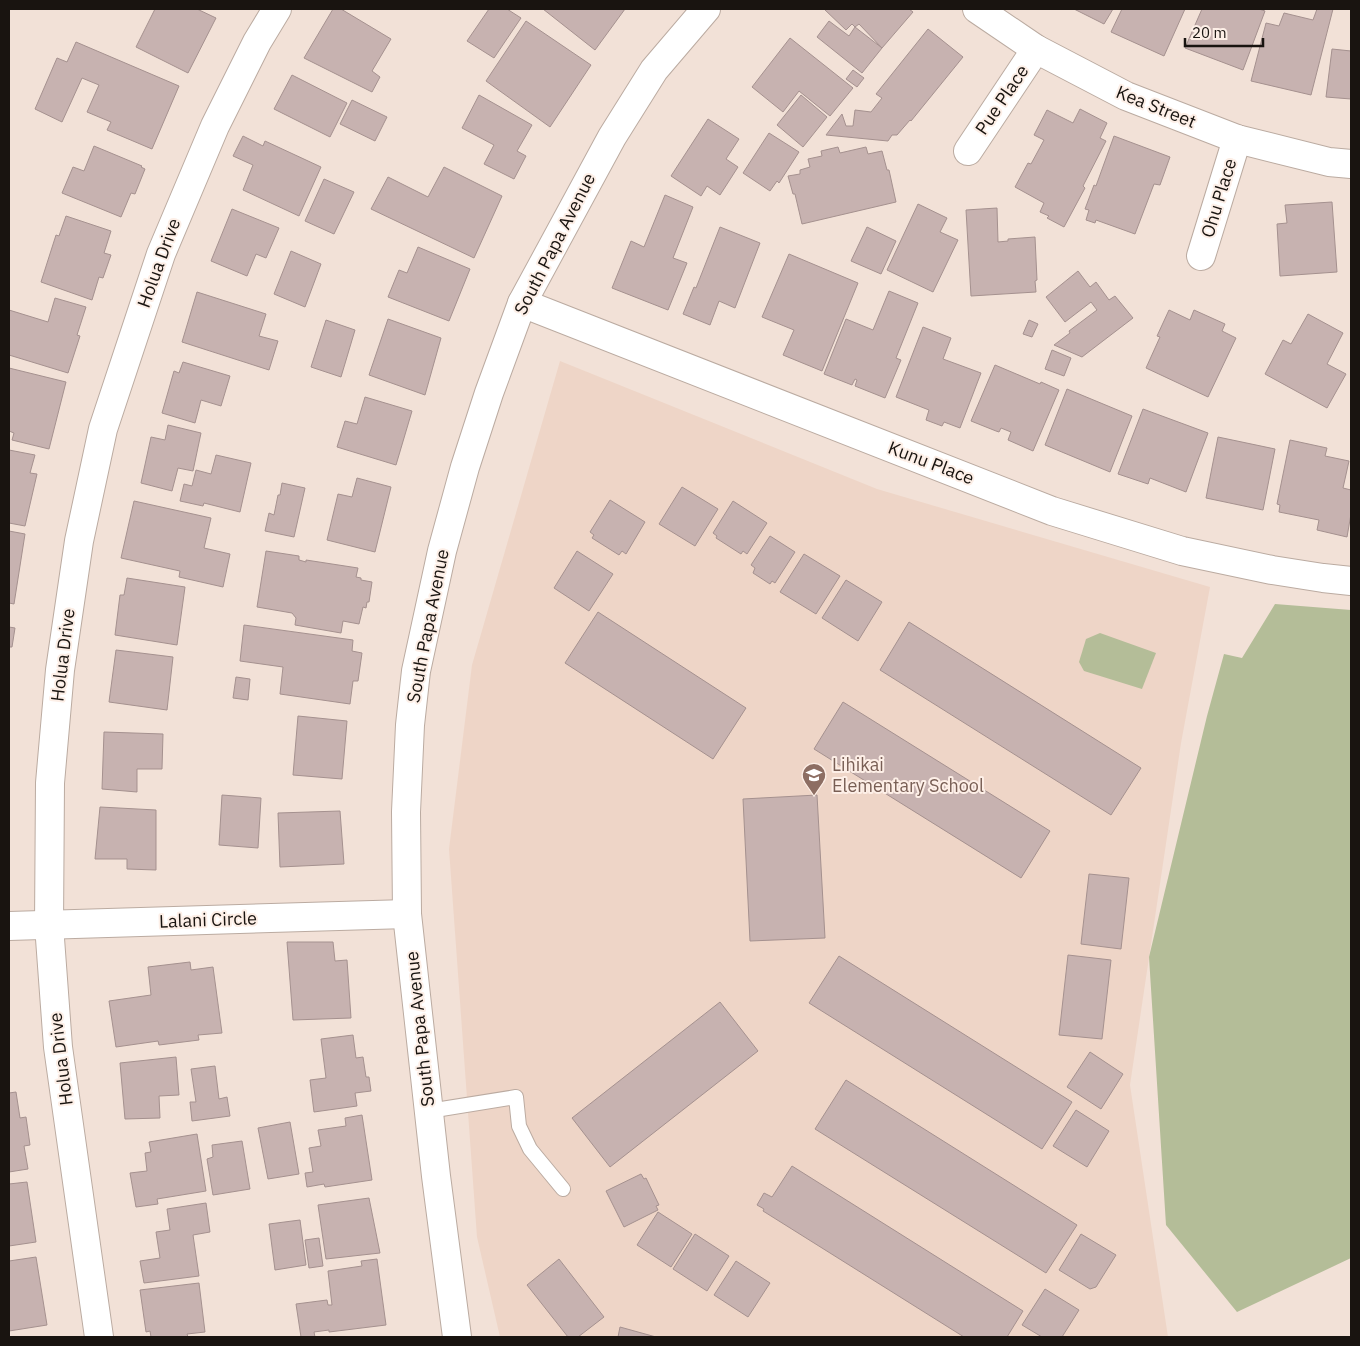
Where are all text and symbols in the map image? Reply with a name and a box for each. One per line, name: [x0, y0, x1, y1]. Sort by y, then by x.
scale bar: [1185, 15, 1262, 47]
text: 20 m: [1192, 23, 1227, 42]
street label: Pue Place: [970, 60, 1033, 139]
street label: Kea Street: [1113, 80, 1199, 133]
street label: Ohu Place: [1196, 155, 1241, 240]
street label: South Papa Avenue: [509, 169, 600, 319]
street label: Holua Drive: [132, 215, 185, 311]
street label: Kunu Place: [885, 436, 978, 490]
street label: South Papa Avenue: [401, 547, 454, 705]
street label: Holua Drive: [45, 607, 80, 703]
place label: Lihikai Elementary School: [832, 753, 984, 797]
school or university icon: Lihikai Elementary School: [801, 762, 827, 796]
street label: Lalani Circle: [159, 906, 258, 933]
street label: South Papa Avenue: [400, 950, 439, 1108]
street label: Holua Drive: [43, 1011, 78, 1107]

